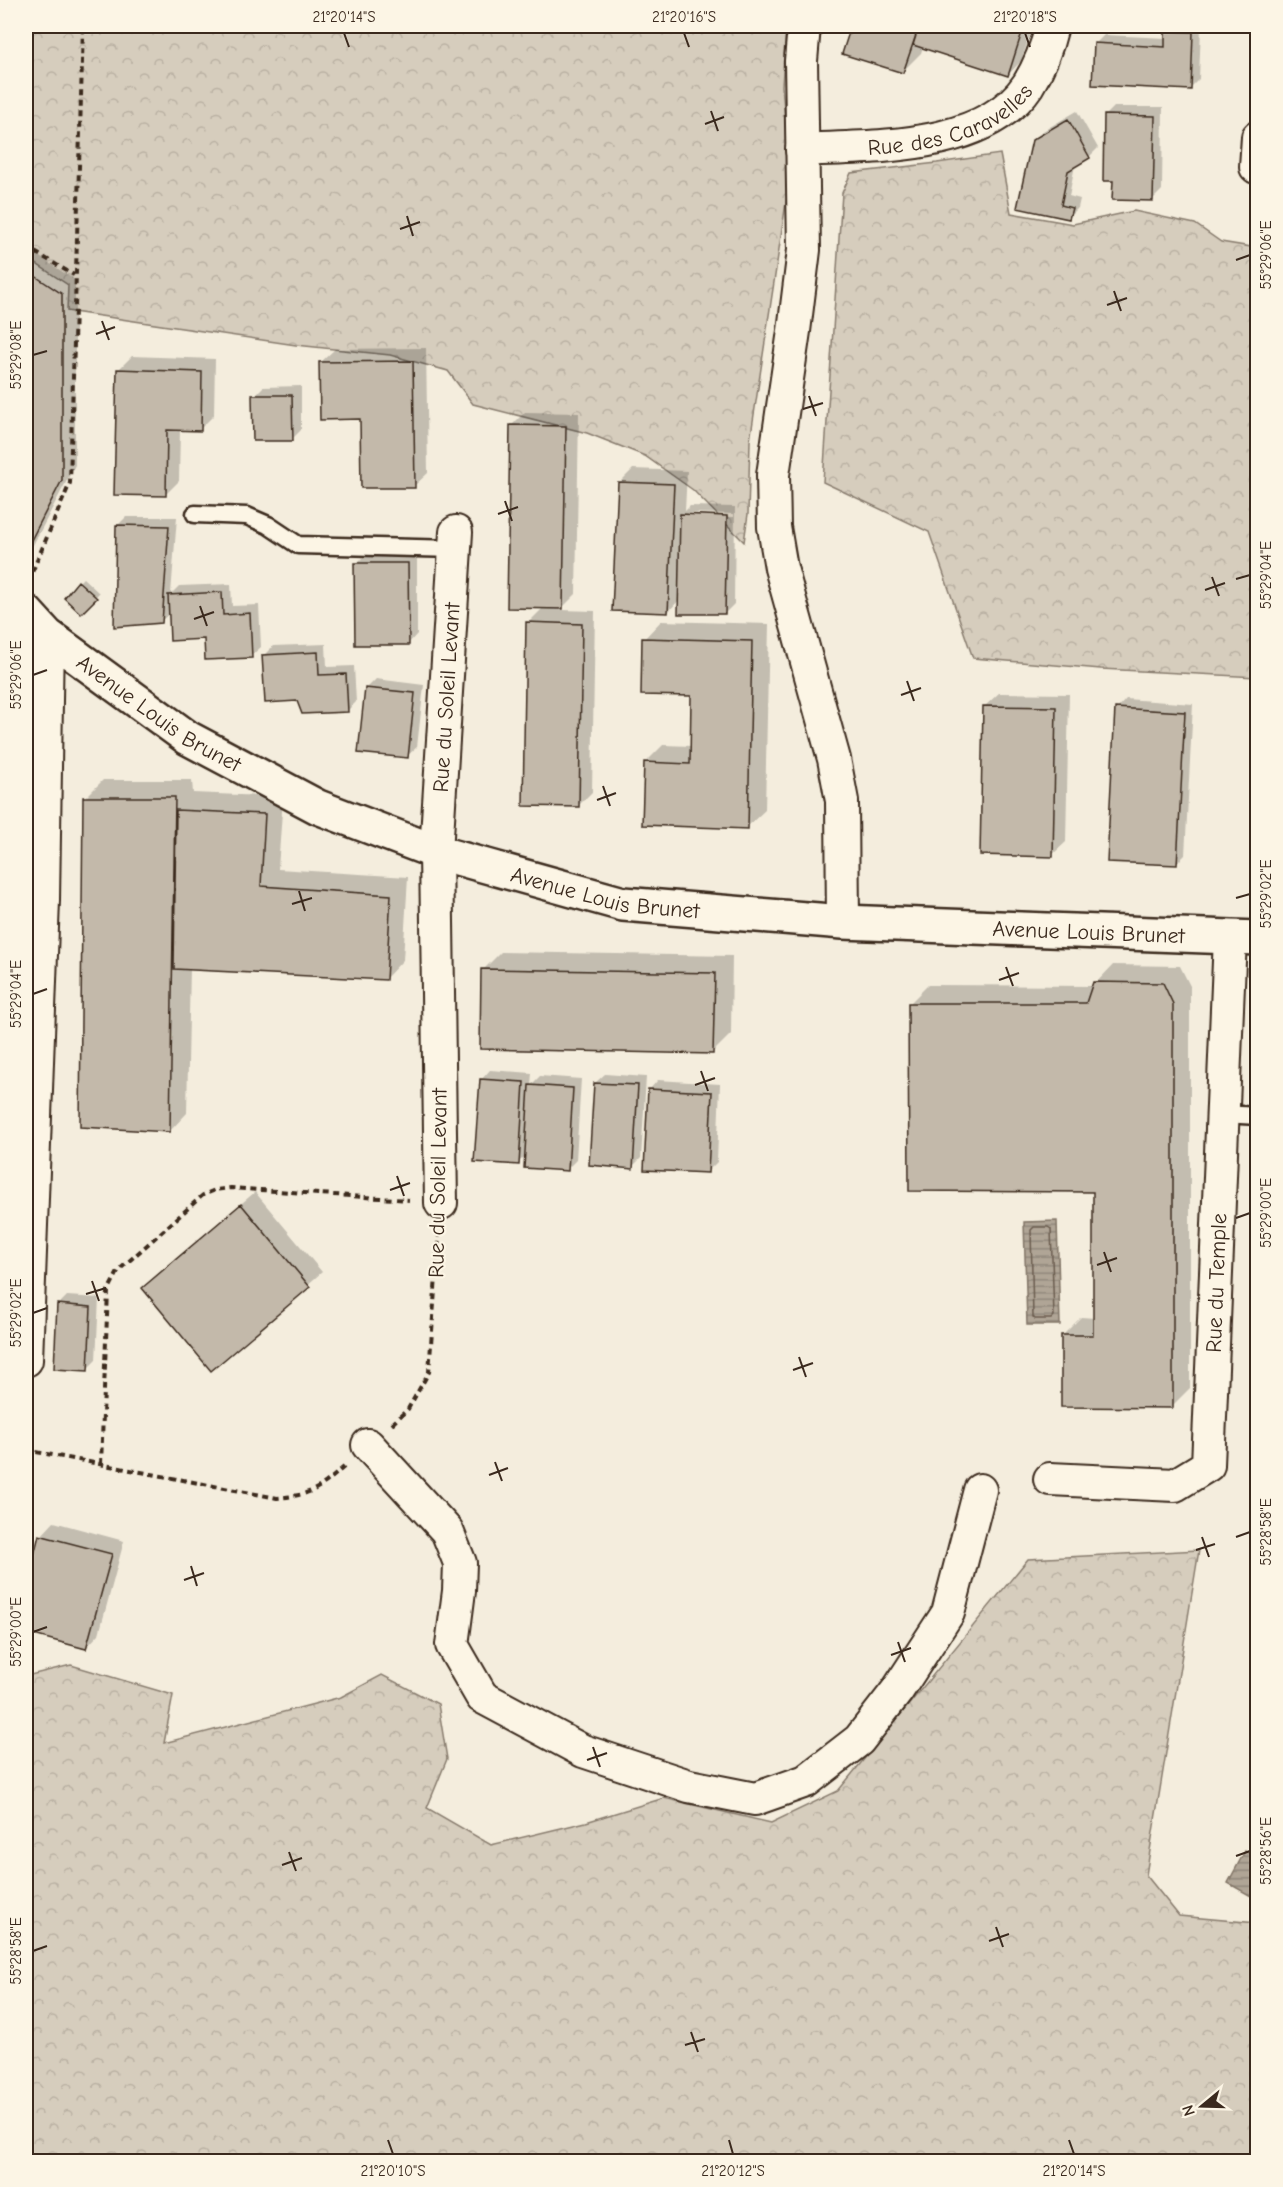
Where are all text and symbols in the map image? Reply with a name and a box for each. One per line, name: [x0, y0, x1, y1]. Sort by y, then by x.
text: 21°20'14"S: [313, 8, 376, 26]
text: 21°20'16"S: [652, 8, 716, 26]
text: 21°20'18"S: [993, 8, 1057, 26]
street label: Rue des Caravelles: [867, 79, 1038, 161]
text: 55°29'06"E: [1257, 220, 1275, 290]
text: 55°29'08"E: [7, 321, 25, 389]
text: 55°29'04"E: [1257, 541, 1275, 609]
street label: Rue du Soleil Levant: [428, 601, 466, 793]
text: 55°29'06"E: [7, 640, 25, 710]
street label: Avenue Louis Brunet: [71, 649, 246, 778]
text: 55°29'02"E: [1257, 860, 1275, 928]
street label: Avenue Louis Brunet: [508, 861, 701, 924]
street label: Avenue Louis Brunet: [992, 916, 1186, 949]
text: 55°29'04"E: [7, 960, 25, 1028]
street label: Rue du Soleil Levant: [423, 1087, 453, 1278]
text: 55°29'00"E: [1257, 1178, 1275, 1248]
street label: Rue du Temple: [1201, 1213, 1232, 1353]
text: 55°29'02"E: [7, 1279, 25, 1347]
text: 55°28'58"E: [1257, 1498, 1275, 1566]
text: 55°29'00"E: [7, 1597, 25, 1667]
text: 55°28'56"E: [1257, 1817, 1275, 1885]
text: 55°28'58"E: [7, 1917, 25, 1985]
north arrow: [1172, 2076, 1232, 2136]
text: N: [1179, 2103, 1199, 2118]
text: 21°20'10"S: [361, 2162, 425, 2180]
text: 21°20'12"S: [701, 2162, 765, 2180]
text: 21°20'14"S: [1043, 2162, 1106, 2180]

